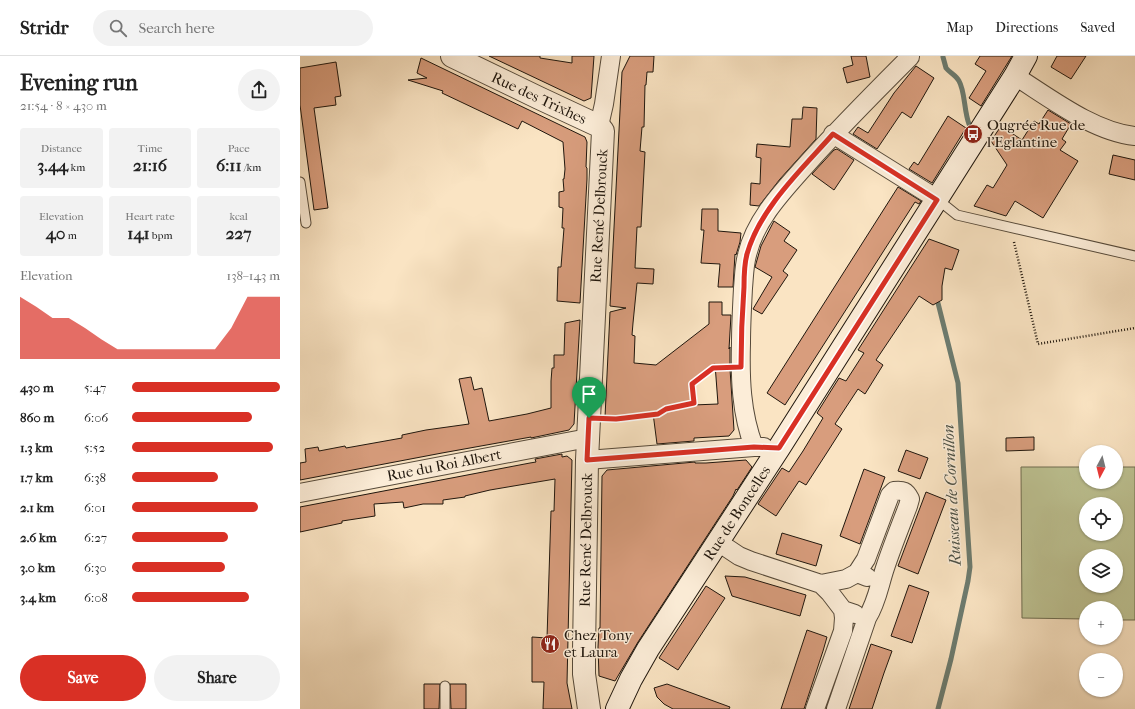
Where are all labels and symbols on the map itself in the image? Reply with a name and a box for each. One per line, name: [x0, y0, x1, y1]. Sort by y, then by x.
street label: Rue des Trixhes: [488, 68, 590, 128]
place label: Ougrée Rue de l'Eglantine: [986, 116, 1086, 151]
bus stop icon: Ougrée Rue de l'Eglantine: [962, 123, 984, 145]
street label: Rue René Delbrouck: [587, 148, 612, 283]
pin: [572, 377, 606, 418]
water label: Ruisseau de Cornillon: [938, 424, 965, 567]
street label: Rue du Roi Albert: [385, 445, 503, 485]
north arrow: [1079, 445, 1123, 489]
street label: Rue de Boncelles: [700, 462, 775, 564]
street label: Rue René Delbrouck: [576, 473, 596, 607]
place label: Chez Tony et Laura: [564, 626, 633, 661]
restaurant icon: Chez Tony et Laura: [539, 633, 561, 655]

